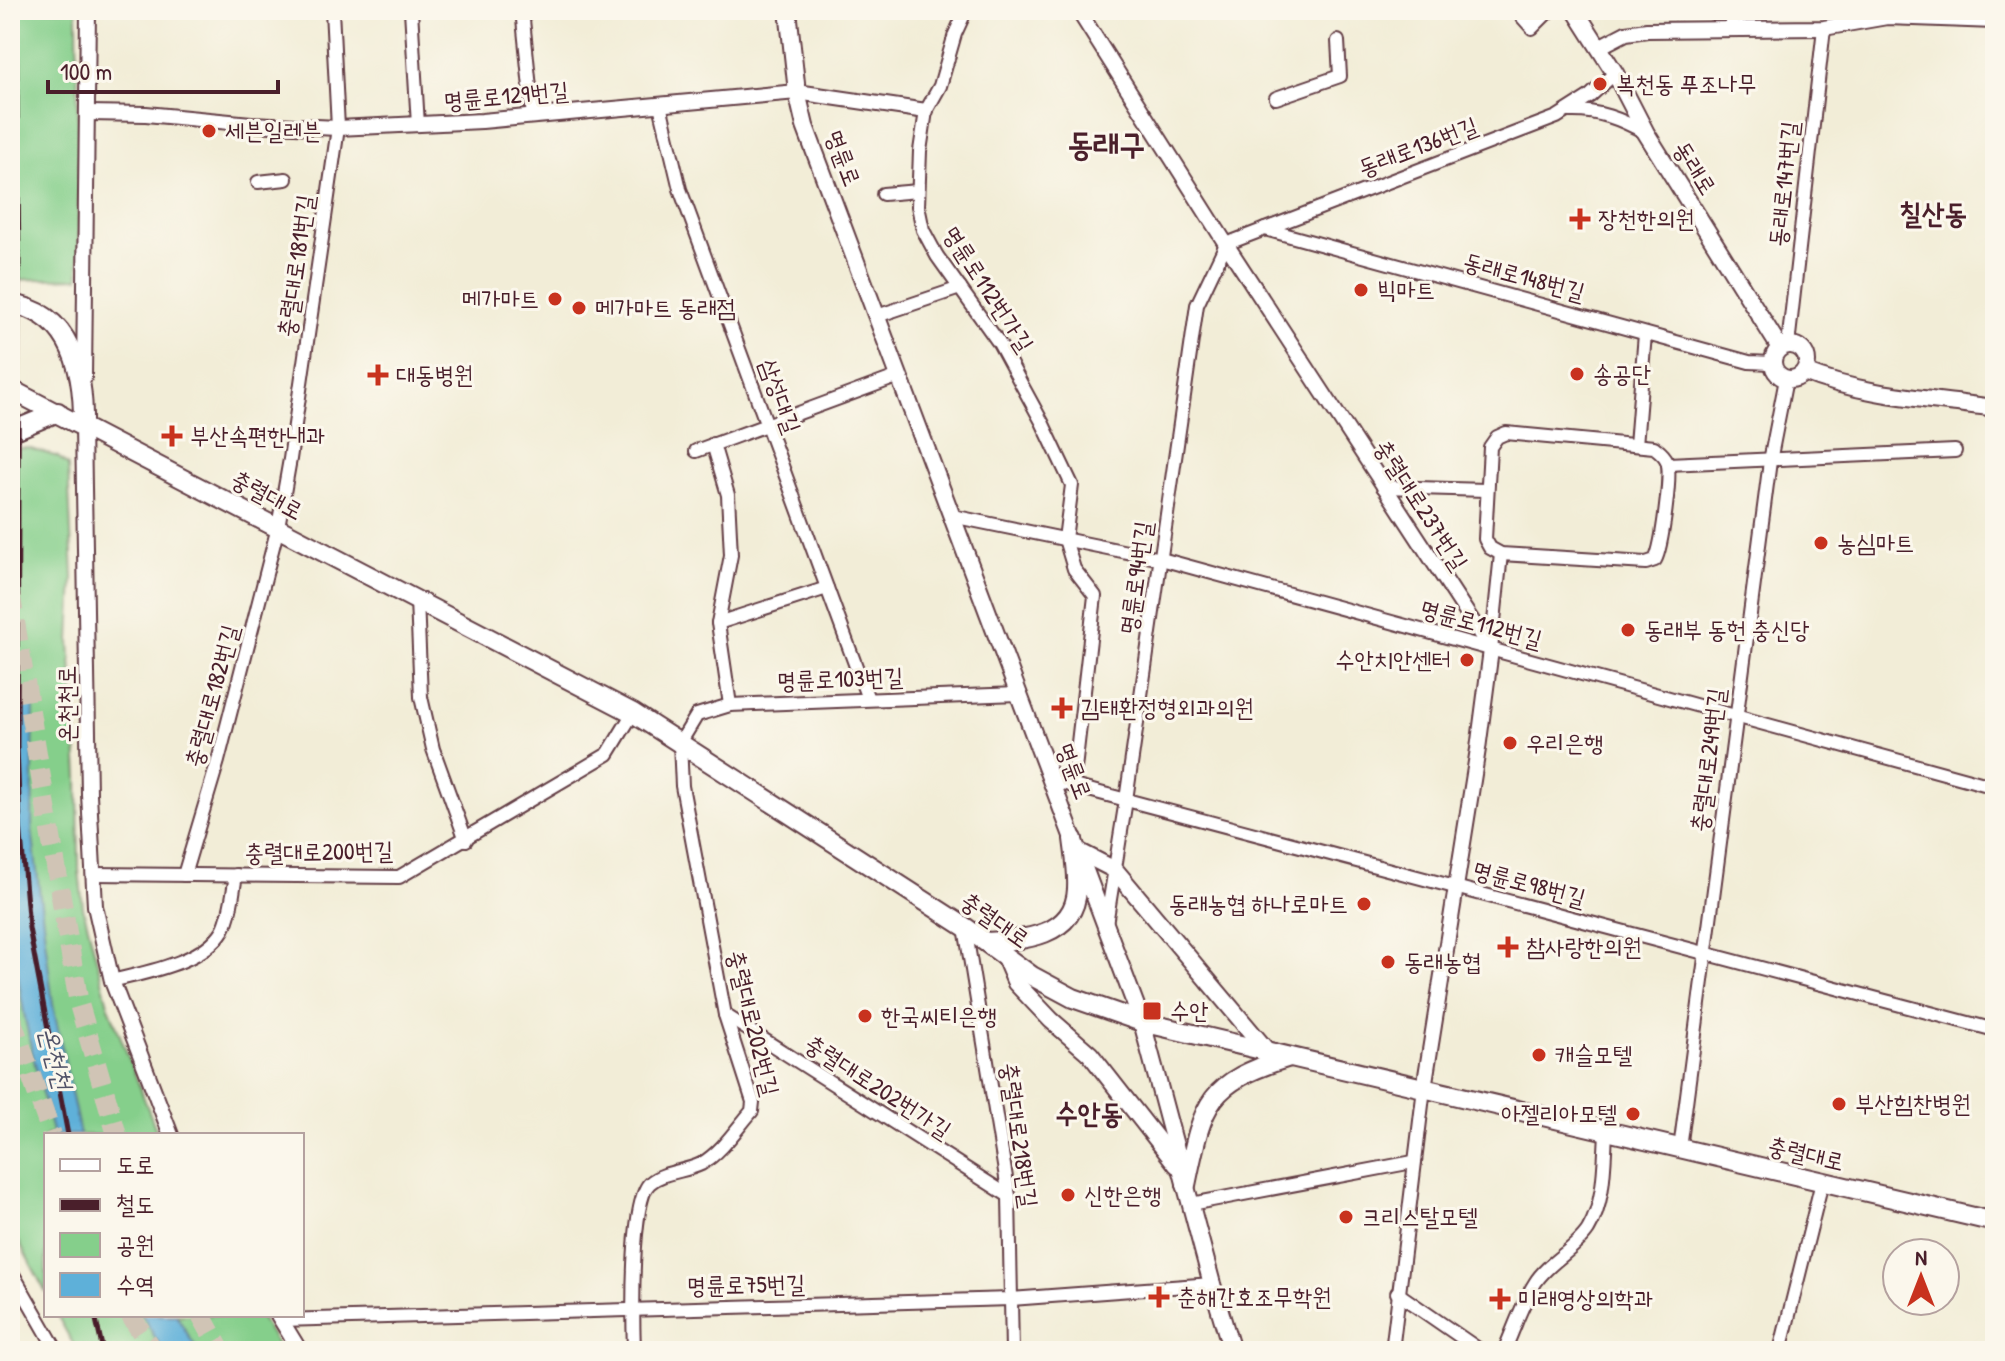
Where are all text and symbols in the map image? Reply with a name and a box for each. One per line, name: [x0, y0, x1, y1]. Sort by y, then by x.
scale bar: [48, 44, 278, 94]
text: 100 m: [60, 55, 112, 87]
place label: 복천동 푸조나무: [1616, 67, 1757, 99]
street label: 명륜로129번길: [442, 74, 570, 116]
marker: 복천동 푸조나무: [1591, 75, 1609, 93]
street label: 동래로136번길: [1353, 109, 1482, 184]
place label: 세븐일레븐: [225, 114, 322, 146]
street label: 동래로147번길: [1760, 119, 1806, 248]
marker: 세븐일레븐: [200, 122, 218, 140]
district label: 동래구: [1067, 122, 1145, 165]
street label: 명륜로: [819, 125, 869, 190]
street label: 동래로: [1667, 134, 1725, 201]
street label: 충렬대로181번길: [269, 192, 321, 339]
district label: 칠산동: [1899, 194, 1967, 232]
place label: 장천한의원: [1598, 202, 1695, 234]
marker: 장천한의원: [1569, 208, 1591, 230]
street label: 명륜로112번가길: [936, 219, 1042, 358]
street label: 동래로148번길: [1460, 244, 1589, 308]
place label: 빅마트: [1377, 273, 1435, 305]
marker: 빅마트: [1352, 281, 1370, 299]
place label: 메가마트: [462, 282, 539, 314]
marker: 메가마트: [546, 290, 564, 308]
place label: 메가마트 동래점: [595, 291, 736, 323]
marker: 메가마트 동래점: [570, 299, 588, 317]
street label: 삼성대길: [753, 354, 809, 437]
place label: 송공단: [1593, 357, 1651, 389]
place label: 대동병원: [396, 358, 473, 390]
marker: 대동병원: [367, 364, 389, 386]
marker: 송공단: [1568, 365, 1586, 383]
place label: 부산속편한내과: [190, 419, 325, 451]
marker: 부산속편한내과: [161, 425, 183, 447]
street label: 충렬대로237번길: [1368, 433, 1476, 576]
street label: 충렬대로: [226, 462, 309, 526]
street label: 명륜로94번길: [1111, 519, 1159, 637]
place label: 농심마트: [1837, 526, 1914, 558]
marker: 농심마트: [1812, 534, 1830, 552]
street label: 명륜로112번길: [1417, 591, 1546, 655]
place label: 동래부 동헌 충신당: [1644, 613, 1810, 645]
street label: 충렬대로182번길: [177, 621, 245, 771]
marker: 동래부 동헌 충신당: [1619, 621, 1637, 639]
place label: 수안치안센터: [1335, 643, 1451, 675]
marker: 수안치안센터: [1458, 651, 1476, 669]
street label: 명륜로103번길: [776, 660, 904, 696]
street label: 온천천로: [50, 665, 82, 743]
street label: 충렬대로249번길: [1682, 686, 1732, 834]
place label: 김태환정형외과의원: [1080, 691, 1254, 723]
marker: 김태환정형외과의원: [1051, 697, 1073, 719]
place label: 우리은행: [1526, 726, 1603, 758]
marker: 우리은행: [1501, 734, 1519, 752]
street label: 명륜로: [1050, 738, 1100, 803]
street label: 충렬대로200번길: [244, 834, 394, 868]
street label: 명륜로98번길: [1469, 853, 1589, 913]
street label: 충렬대로: [955, 884, 1036, 954]
place label: 동래농협 하나로마트: [1169, 887, 1348, 919]
marker: 동래농협 하나로마트: [1355, 895, 1373, 913]
place label: 참사랑한의원: [1526, 930, 1642, 962]
marker: 참사랑한의원: [1497, 936, 1519, 958]
place label: 동래농협: [1404, 945, 1481, 977]
street label: 충렬대로202번길: [720, 947, 788, 1099]
marker: 동래농협: [1379, 953, 1397, 971]
place label: 수안: [1170, 994, 1209, 1026]
place label: 한국씨티은행: [881, 999, 997, 1031]
marker: 수안: [1141, 1000, 1163, 1022]
marker: 한국씨티은행: [856, 1007, 874, 1025]
water label: 온천천: [31, 1023, 82, 1096]
street label: 충렬대로202번가길: [799, 1027, 958, 1145]
place label: 캐슬모텔: [1555, 1038, 1632, 1070]
marker: 캐슬모텔: [1530, 1046, 1548, 1064]
street label: 충렬대로218번길: [994, 1060, 1046, 1209]
place label: 부산힘찬병원: [1855, 1087, 1971, 1119]
district label: 수안동: [1055, 1094, 1123, 1132]
marker: 부산힘찬병원: [1830, 1095, 1848, 1113]
place label: 아젤리아모텔: [1501, 1097, 1617, 1129]
marker: 아젤리아모텔: [1624, 1105, 1642, 1123]
street label: 충렬대로: [1765, 1129, 1847, 1177]
legend: [44, 1133, 304, 1317]
text: 도로: [116, 1148, 155, 1180]
place label: 신한은행: [1084, 1178, 1161, 1210]
marker: 신한은행: [1059, 1186, 1077, 1204]
text: 철도: [116, 1188, 155, 1220]
place label: 크리스탈모텔: [1362, 1200, 1478, 1232]
marker: 크리스탈모텔: [1337, 1208, 1355, 1226]
text: 공원: [116, 1228, 155, 1260]
north arrow: [1881, 1237, 1961, 1317]
text: N: [1915, 1242, 1927, 1272]
street label: 명륜로75번길: [686, 1267, 806, 1301]
text: 수역: [116, 1268, 155, 1300]
place label: 춘해간호조무학원: [1177, 1280, 1332, 1312]
place label: 미래영상의학과: [1518, 1282, 1653, 1314]
marker: 춘해간호조무학원: [1148, 1286, 1170, 1308]
marker: 미래영상의학과: [1489, 1288, 1511, 1310]

